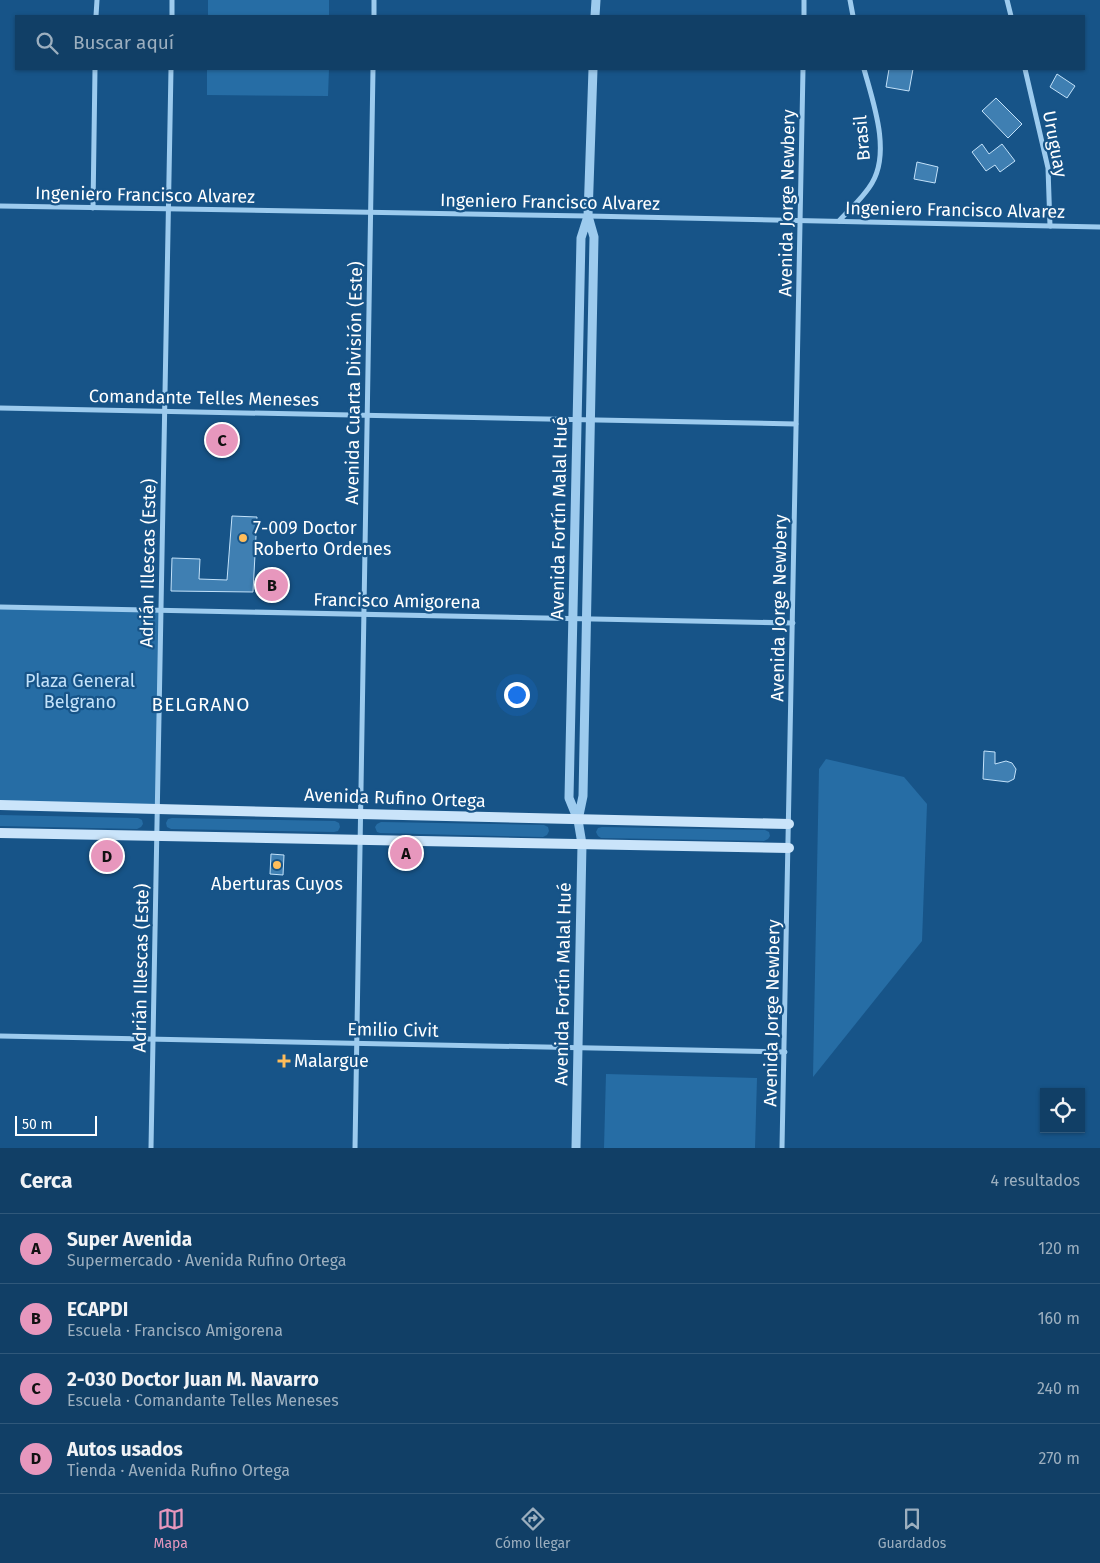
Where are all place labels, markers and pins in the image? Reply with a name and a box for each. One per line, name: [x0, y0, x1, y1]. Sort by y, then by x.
pin: C: [206, 421, 238, 459]
place label: 7-009 Doctor Roberto Ordenes: [253, 517, 391, 560]
marker: 7-009 Doctor Roberto Ordenes: [237, 532, 249, 544]
pin: B: [256, 566, 288, 604]
pin: A: [390, 834, 422, 872]
pin: D: [91, 837, 123, 875]
marker: Aberturas Cuyos: [271, 859, 283, 871]
place label: Aberturas Cuyos: [211, 873, 343, 895]
place label: Malargue: [294, 1050, 369, 1072]
marker: Malargue: [278, 1055, 290, 1067]

